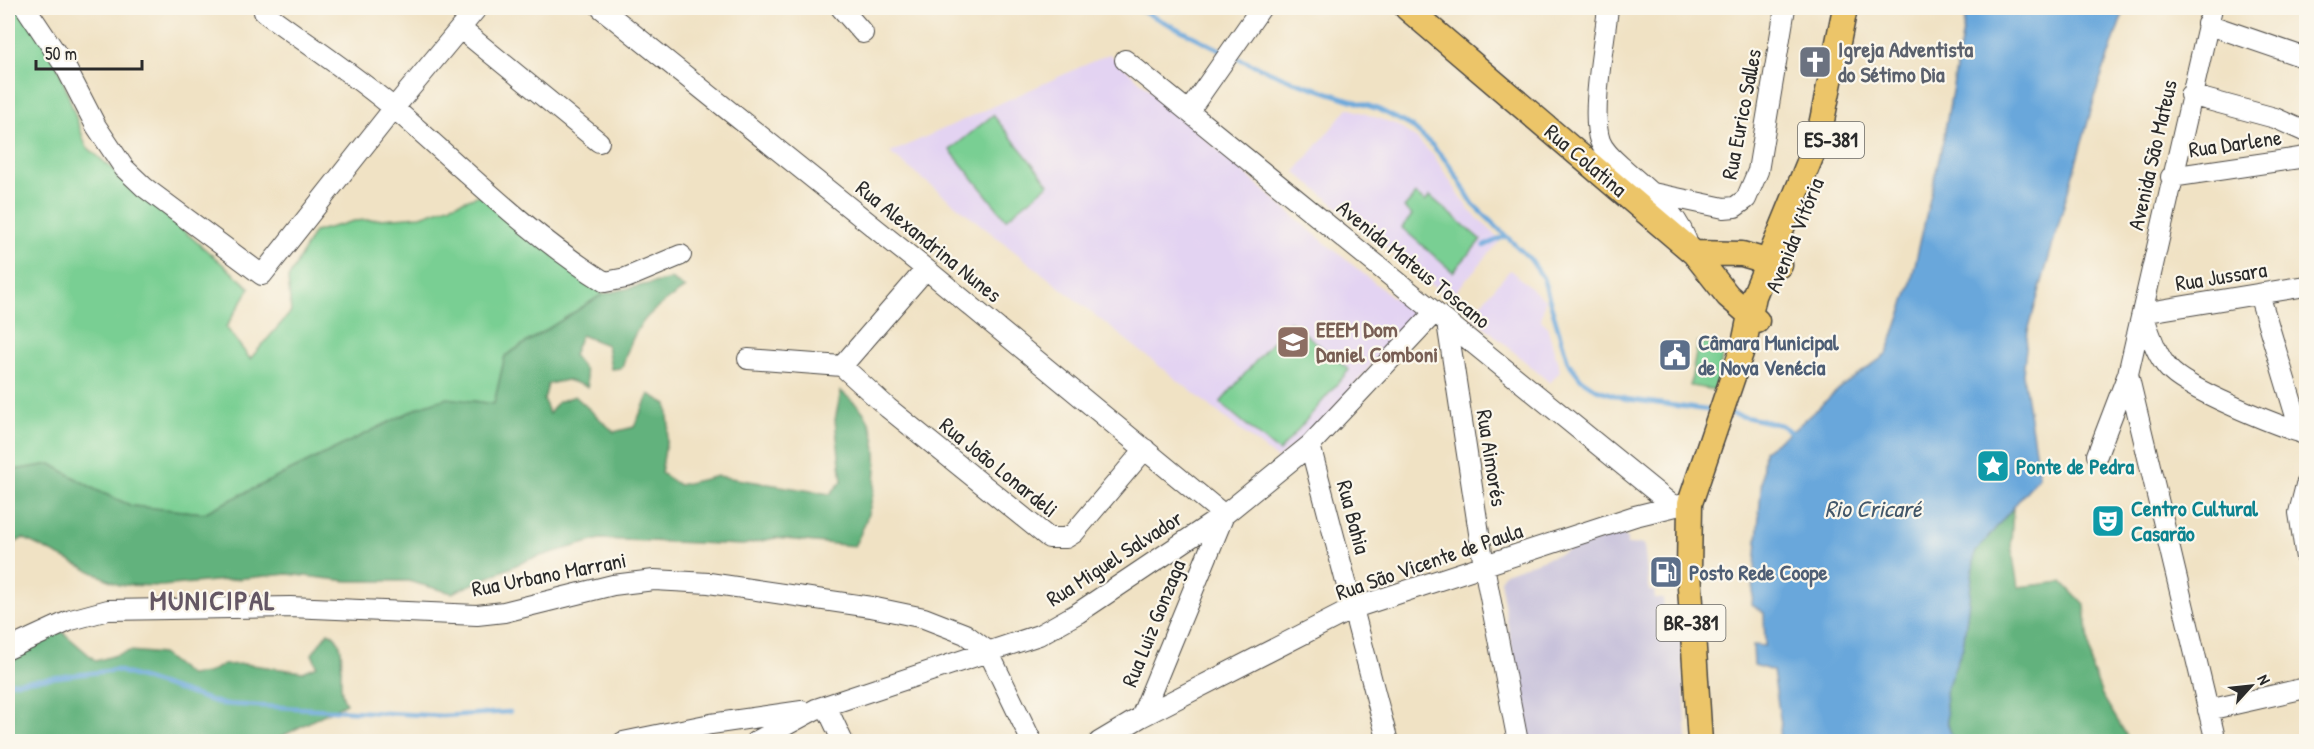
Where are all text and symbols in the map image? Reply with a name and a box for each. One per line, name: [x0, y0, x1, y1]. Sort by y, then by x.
scale bar: [36, 33, 142, 71]
place label: Igreja Adventista do Sétimo Dia: [1838, 34, 1973, 89]
text: 50 m: [45, 41, 77, 66]
church icon: Igreja Adventista do Sétimo Dia: [1797, 44, 1833, 80]
street label: Rua Eurico Salles: [1714, 46, 1768, 182]
street label: Avenida São Mateus: [2120, 77, 2184, 233]
street label: Rua Colatina: [1538, 117, 1634, 204]
road number: ES-381: [1798, 122, 1864, 158]
street label: Rua Darlene: [2187, 122, 2284, 164]
street label: Rua Alexandrina Nunes: [850, 173, 1008, 309]
street label: Avenida Vitória: [1757, 173, 1831, 297]
street label: Avenida Mateus Toscano: [1331, 193, 1497, 335]
street label: Rua Jussara: [2173, 254, 2269, 298]
place label: EEEM Dom Daniel Comboni: [1316, 314, 1438, 369]
school or university icon: EEEM Dom Daniel Comboni: [1275, 324, 1311, 360]
place label: Câmara Municipal de Nova Venécia: [1698, 327, 1840, 382]
public building icon: Câmara Municipal de Nova Venécia: [1657, 337, 1693, 373]
street label: Rua Aimorés: [1470, 407, 1514, 509]
street label: Rua João Lonardeli: [934, 410, 1064, 524]
place icon: Ponte de Pedra: [1975, 448, 2011, 484]
place label: Ponte de Pedra: [2016, 451, 2135, 481]
street label: Rua Bahia: [1330, 477, 1378, 557]
water label: Rio Cricaré: [1825, 492, 1923, 524]
place label: Centro Cultural Casarão: [2131, 493, 2259, 548]
street label: Rua Miguel Salvador: [1040, 502, 1188, 613]
theatre icon: Centro Cultural Casarão: [2090, 503, 2126, 539]
street label: Rua São Vicente de Paula: [1331, 515, 1527, 607]
street label: Rua Urbano Marrani: [469, 544, 629, 604]
fuel station icon: Posto Rede Coope: [1648, 554, 1684, 590]
street label: Rua Luiz Gonzaga: [1114, 555, 1192, 691]
place label: Posto Rede Coope: [1689, 557, 1828, 588]
district label: MUNICIPAL: [150, 581, 276, 619]
road number: BR-381: [1656, 605, 1726, 641]
north arrow: [2221, 656, 2281, 716]
text: N: [2253, 670, 2276, 688]

